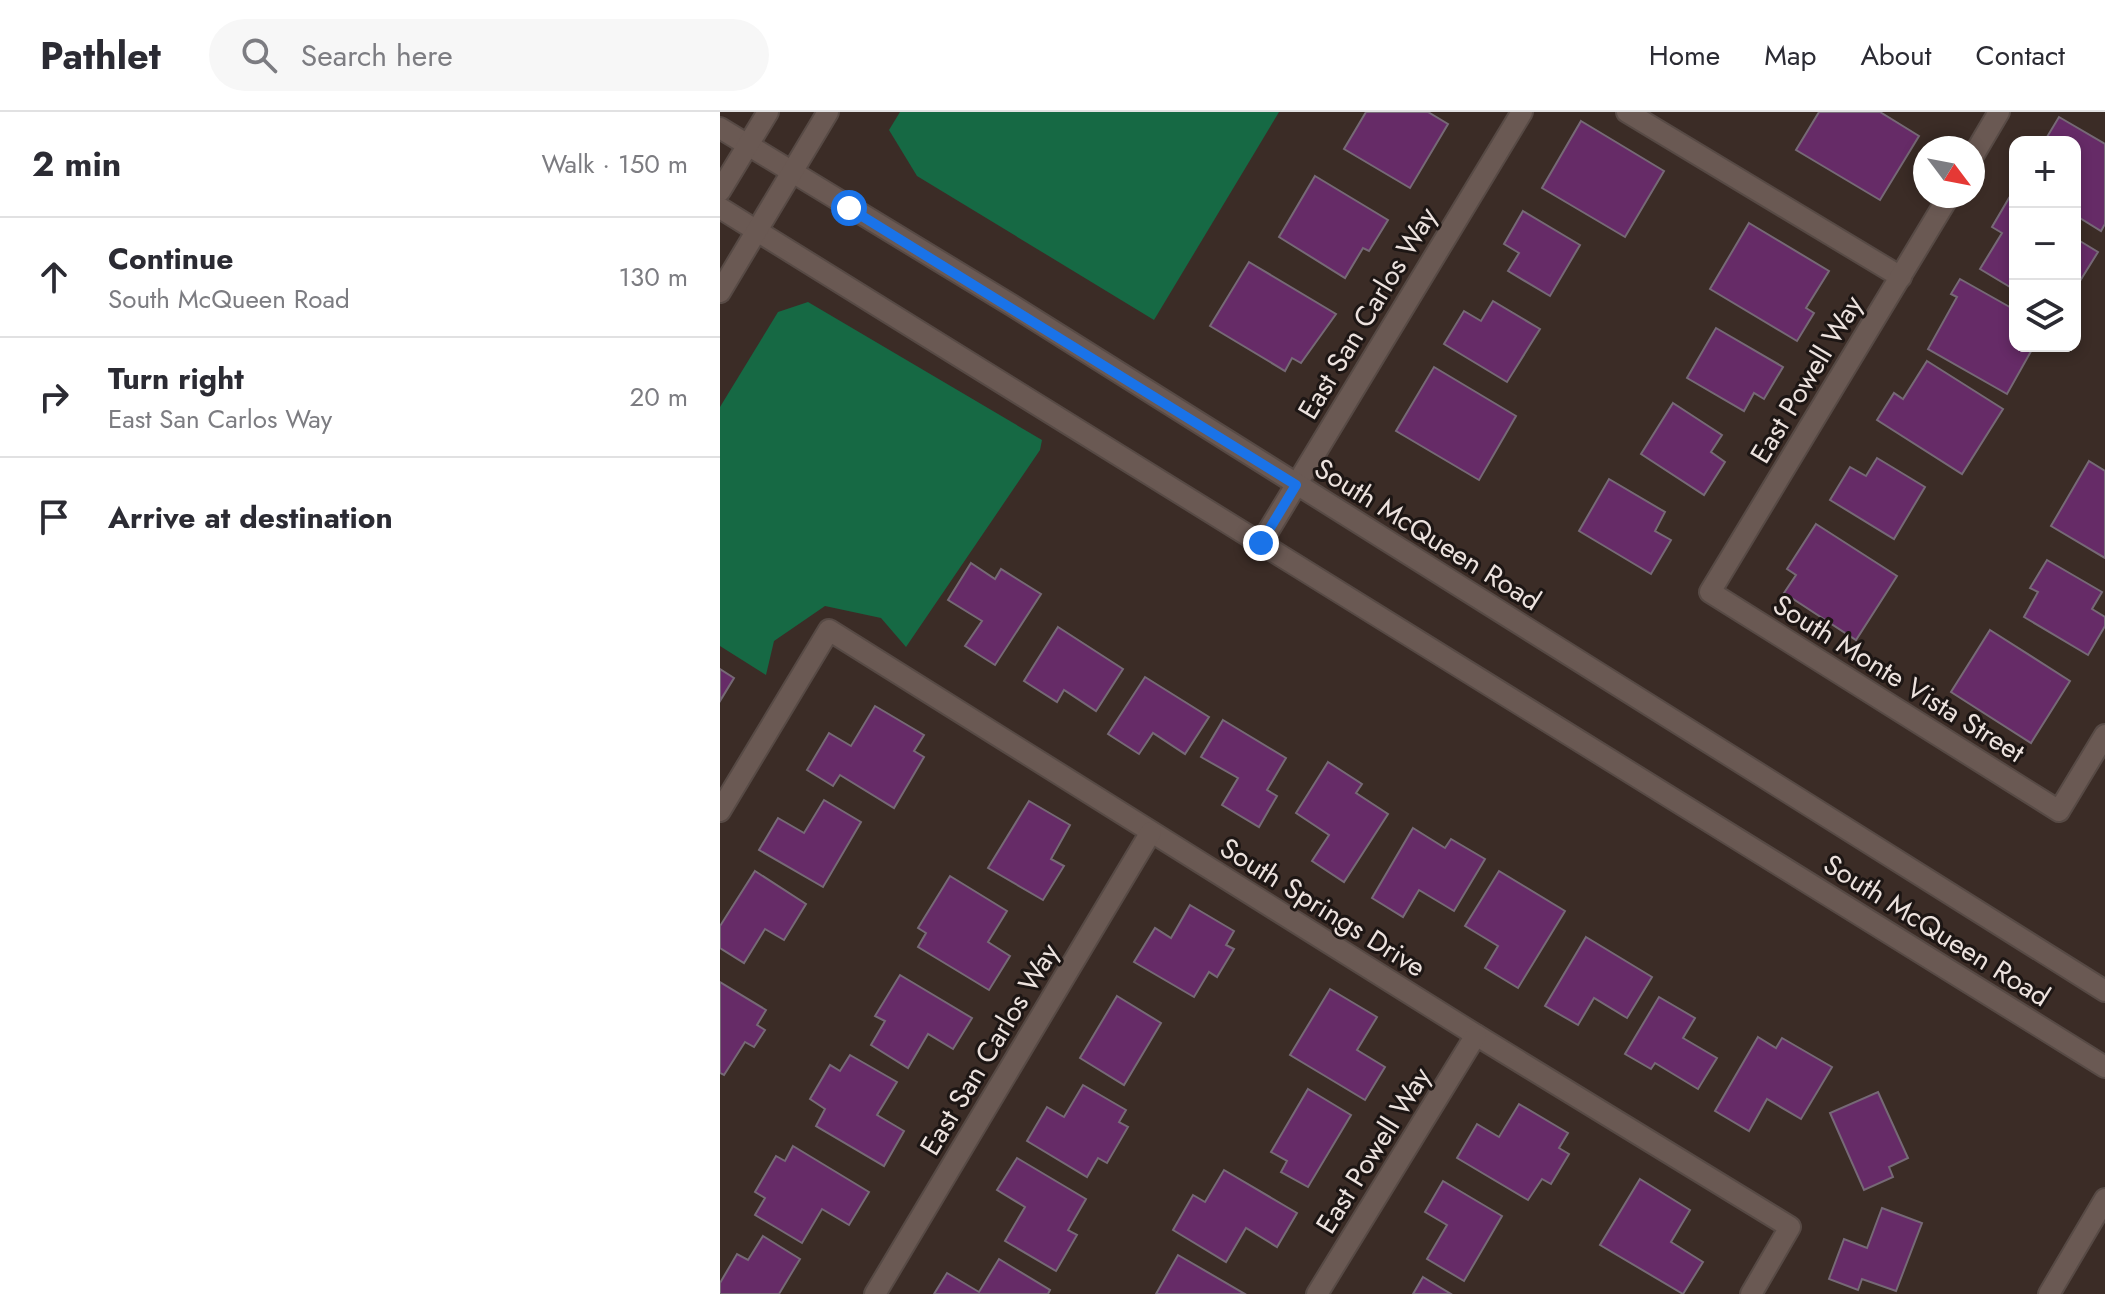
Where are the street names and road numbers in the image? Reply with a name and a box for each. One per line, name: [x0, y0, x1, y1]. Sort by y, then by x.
street label: East San Carlos Way: [1288, 199, 1448, 427]
street label: East Powell Way: [1740, 287, 1873, 471]
street label: South McQueen Road: [1306, 448, 1549, 621]
street label: South Monte Vista Street: [1765, 584, 2033, 773]
street label: South Springs Drive: [1212, 828, 1434, 987]
street label: South McQueen Road: [1815, 844, 2058, 1017]
street label: East San Carlos Way: [910, 935, 1070, 1163]
street label: East Powell Way: [1306, 1058, 1441, 1242]

